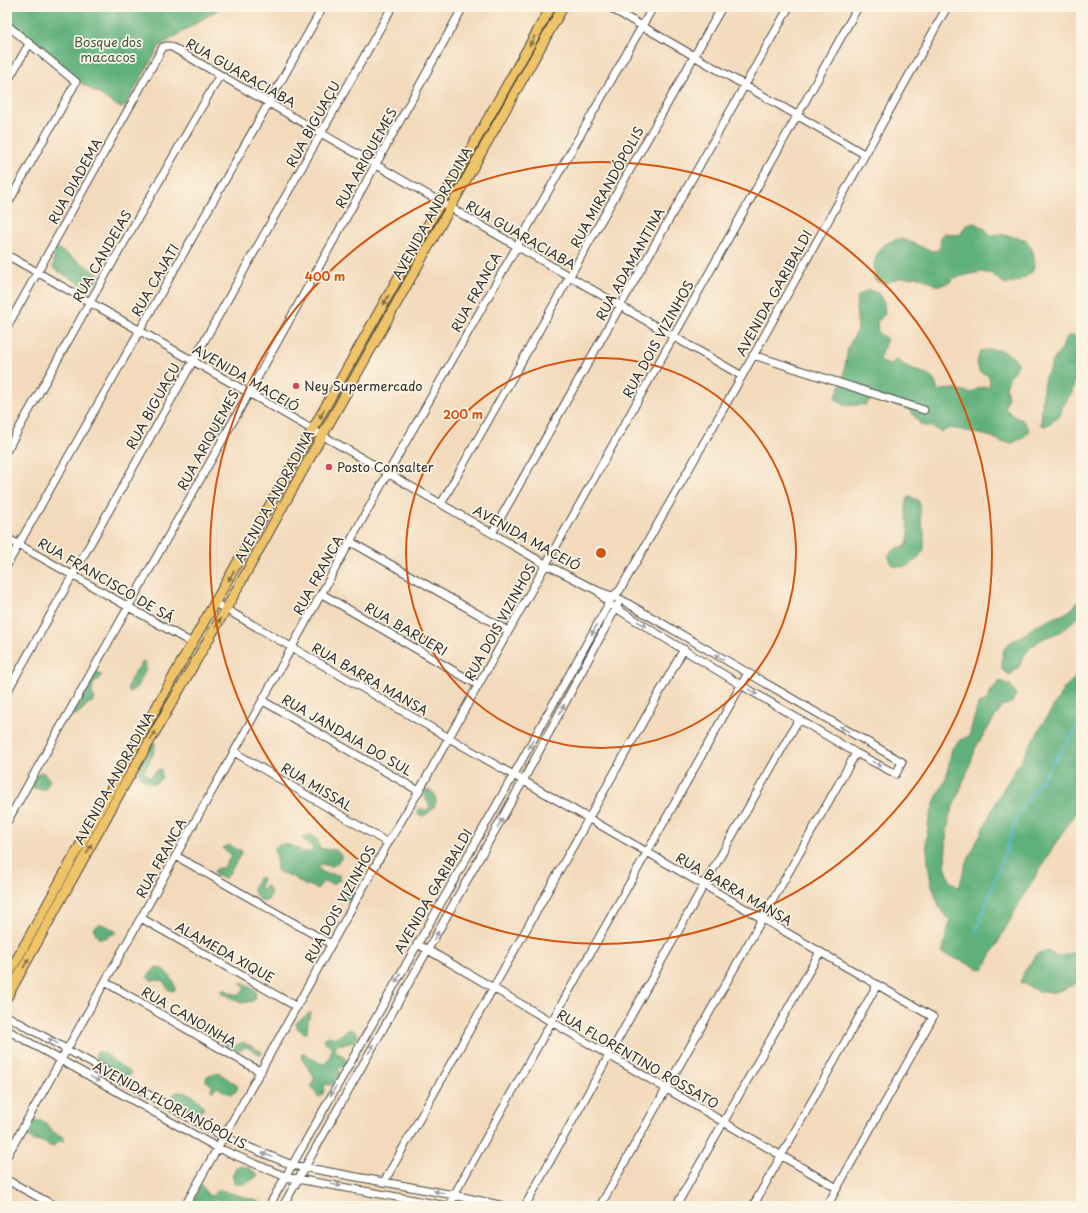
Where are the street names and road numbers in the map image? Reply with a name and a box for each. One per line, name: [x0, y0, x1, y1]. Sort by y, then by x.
street label: RUA GUARACIABA: [183, 33, 300, 112]
street label: RUA BIGUAÇU: [281, 77, 344, 170]
street label: RUA ARIQUEMES: [330, 104, 401, 211]
street label: RUA MIRANDÓPOLIS: [565, 123, 648, 251]
street label: RUA DIADEMA: [43, 134, 106, 227]
street label: AVENIDA ANDRADINA: [387, 143, 476, 283]
street label: RUA GUARACIABA: [463, 195, 580, 274]
street label: RUA ADAMANTINA: [591, 204, 668, 324]
street label: RUA CANDEIAS: [67, 206, 136, 305]
street label: AVENIDA GARIBALDI: [731, 226, 816, 359]
street label: RUA CAJATI: [126, 240, 183, 319]
street label: RUA FRANCA: [446, 248, 505, 335]
street label: RUA DOIS VIZINHOS: [617, 277, 698, 401]
street label: AVENIDA MACEIÓ: [189, 339, 303, 416]
street label: RUA BIGUAÇU: [121, 359, 184, 452]
street label: RUA ARIQUEMES: [172, 386, 243, 493]
street label: AVENIDA ANDRADINA: [229, 426, 318, 566]
street label: AVENIDA MACEIÓ: [470, 500, 584, 575]
street label: RUA FRANCA: [288, 531, 347, 618]
street label: RUA FRANCISCO DE SÁ: [35, 533, 178, 626]
street label: RUA DOIS VIZINHOS: [459, 560, 540, 684]
street label: RUA BARUERI: [361, 597, 451, 660]
street label: RUA BARRA MANSA: [309, 637, 432, 720]
street label: RUA JANDAIA DO SUL: [278, 689, 416, 780]
street label: AVENIDA ANDRADINA: [69, 708, 158, 848]
street label: RUA MISSAL: [278, 758, 357, 816]
street label: RUA FRANCA: [131, 814, 190, 901]
street label: AVENIDA GARIBALDI: [389, 825, 476, 957]
street label: RUA DOIS VIZINHOS: [299, 842, 380, 966]
street label: RUA BARRA MANSA: [673, 847, 796, 930]
street label: ALAMEDA XIQUE: [172, 916, 278, 987]
street label: RUA CANOINHA: [138, 982, 240, 1052]
street label: RUA FLORENTINO ROSSATO: [554, 1004, 723, 1113]
street label: AVENIDA FLORIANÓPOLIS: [90, 1056, 250, 1153]

